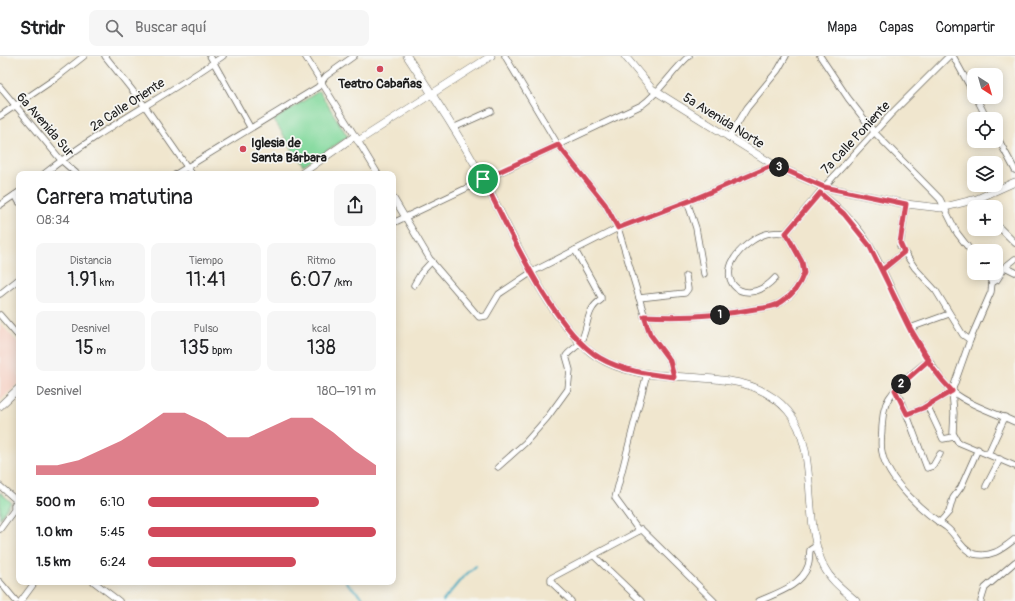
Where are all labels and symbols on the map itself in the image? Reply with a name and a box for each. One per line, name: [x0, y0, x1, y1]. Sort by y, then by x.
marker: Teatro Cabañas: [375, 64, 385, 74]
north arrow: [967, 68, 1003, 104]
street label: 2a Calle Oriente: [87, 74, 168, 135]
place label: Teatro Cabañas: [337, 76, 422, 92]
street label: 6a Avenida Sur: [13, 89, 78, 160]
street label: 5a Avenida Norte: [680, 90, 767, 152]
street label: 7a Calle Poniente: [818, 97, 894, 177]
place label: Iglesia de Santa Bárbara: [251, 135, 327, 166]
marker: Iglesia de Santa Bárbara: [238, 144, 248, 154]
pin: 3: [769, 157, 789, 177]
pin: [466, 162, 500, 196]
pin: 1: [710, 305, 730, 325]
pin: 2: [891, 374, 911, 394]

